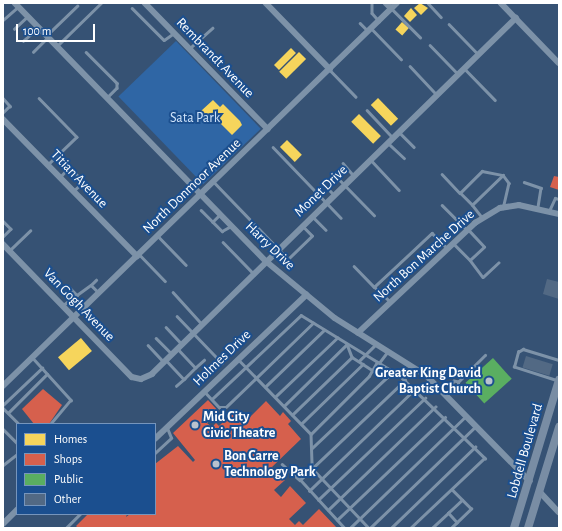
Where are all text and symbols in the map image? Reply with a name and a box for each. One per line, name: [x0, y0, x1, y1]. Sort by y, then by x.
street label: Rembrandt Avenue: [173, 14, 257, 102]
scale bar: [18, 16, 97, 42]
text: 100 m: [23, 25, 51, 37]
park label: Sata Park: [170, 110, 220, 126]
street label: North Donmoor Avenue: [139, 135, 245, 237]
street label: Titian Avenue: [47, 146, 111, 212]
street label: Monet Drive: [291, 162, 351, 220]
street label: North Bon Marche Drive: [370, 206, 478, 306]
street label: Harry Drive: [242, 218, 298, 274]
street label: Van Gogh Avenue: [40, 265, 118, 345]
street label: Holmes Drive: [190, 326, 254, 390]
place label: Greater King David Baptist Church: [375, 365, 481, 398]
marker: Greater King David Baptist Church: [484, 376, 494, 386]
street label: Lobdell Boulevard: [503, 402, 547, 500]
place label: Mid City Civic Theatre: [203, 409, 275, 442]
marker: Mid City Civic Theatre: [190, 420, 200, 430]
legend: [16, 423, 156, 515]
text: Homes: [54, 433, 87, 445]
place label: Bon Carre Technology Park: [224, 448, 316, 480]
text: Shops: [54, 453, 82, 465]
marker: Bon Carre Technology Park: [211, 459, 221, 469]
text: Public: [54, 473, 83, 485]
text: Other: [54, 493, 81, 505]

